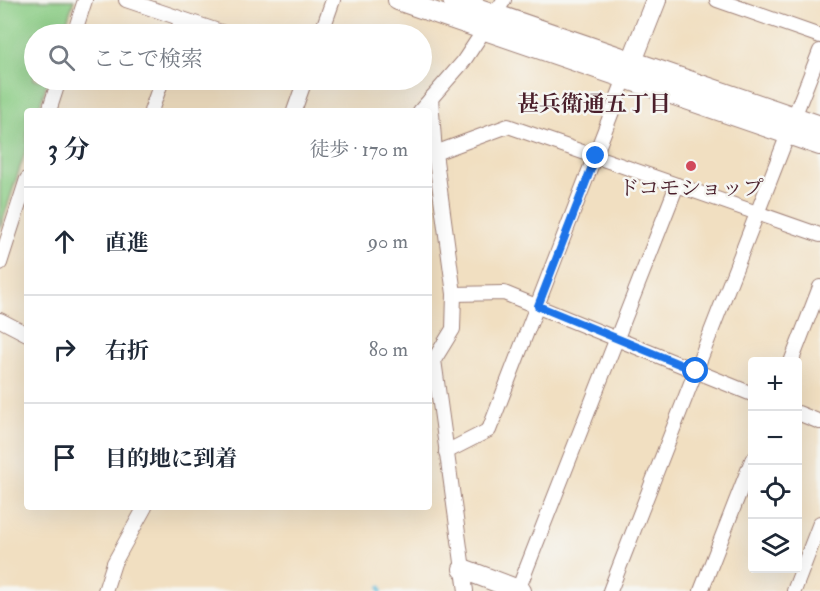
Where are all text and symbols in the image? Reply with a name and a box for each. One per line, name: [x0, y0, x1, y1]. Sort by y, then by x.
search box: [24, 24, 432, 90]
icon: search: [45, 41, 78, 74]
text: ここで検索: [93, 45, 203, 73]
district label: 甚兵衛通五丁目: [517, 90, 671, 118]
text: 3 分: [48, 134, 89, 166]
text: 徒歩 · 170 m: [309, 137, 408, 162]
route end: [582, 142, 608, 168]
marker: ドコモショップ: [684, 159, 698, 173]
place label: ドコモショップ: [618, 175, 764, 202]
icon: ahead: [48, 225, 81, 258]
text: 直進: [105, 229, 149, 257]
text: 90 m: [368, 229, 408, 254]
icon: right: [48, 333, 81, 366]
text: 右折: [105, 337, 149, 365]
text: 80 m: [369, 337, 408, 362]
route start: [682, 357, 708, 383]
map controls: [748, 357, 802, 573]
button: +: [748, 357, 802, 411]
button: −: [748, 411, 802, 465]
icon: arrive: [48, 441, 81, 474]
text: 目的地に到着: [105, 445, 237, 473]
button: locate: [748, 465, 802, 519]
button: layers: [748, 519, 802, 573]

